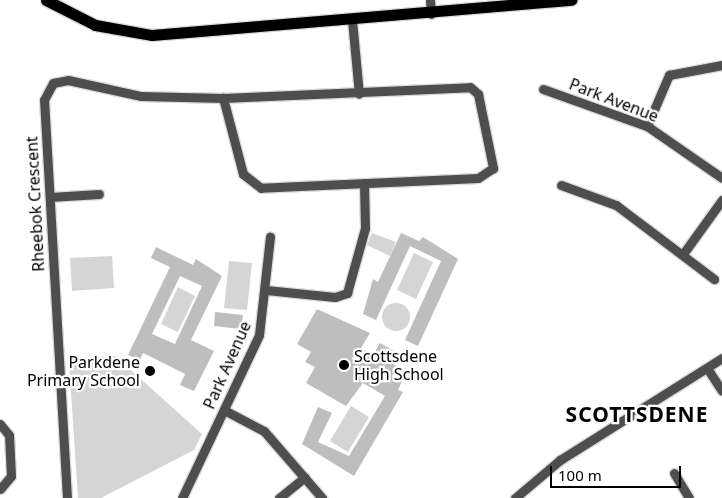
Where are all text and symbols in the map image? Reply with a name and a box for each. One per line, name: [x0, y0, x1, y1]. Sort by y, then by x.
street label: Park Avenue: [567, 74, 661, 126]
street label: Rheebok Crescent: [22, 136, 48, 272]
street label: Park Avenue: [199, 318, 255, 412]
place label: Scottsdene High School: [354, 346, 444, 384]
place label: Parkdene Primary School: [27, 352, 140, 390]
marker: Scottsdene High School: [338, 359, 350, 371]
marker: Parkdene Primary School: [144, 365, 156, 377]
district label: SCOTTSDENE: [564, 401, 710, 427]
scale bar: [552, 456, 683, 488]
text: 100 m: [558, 465, 602, 485]

